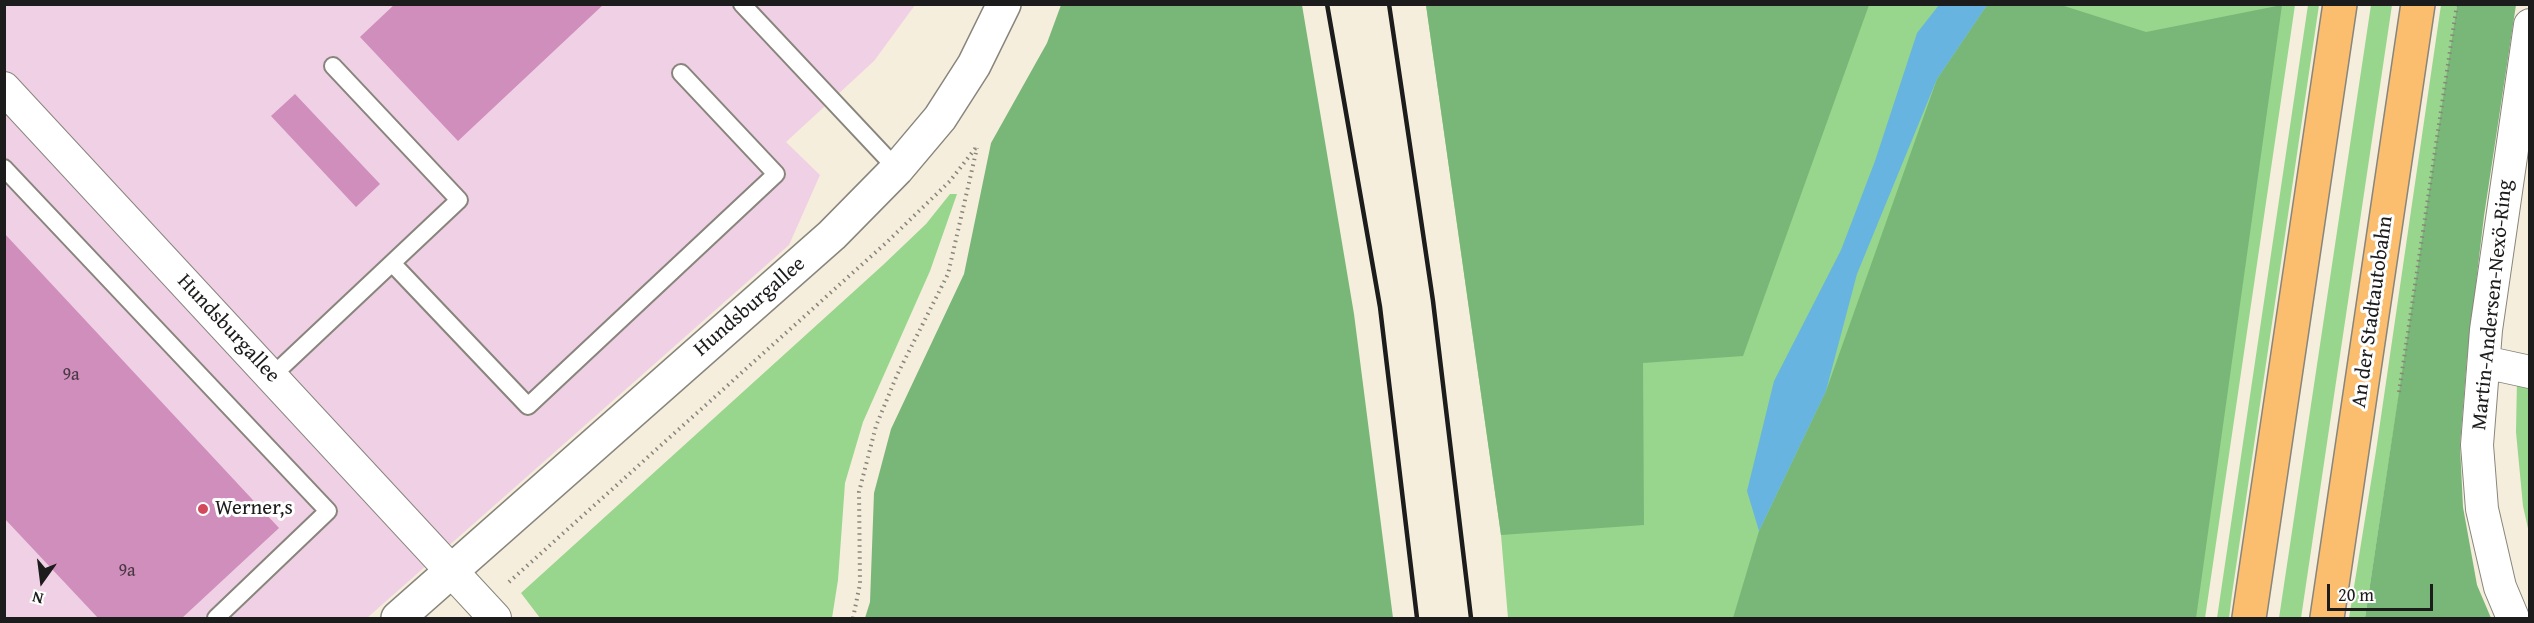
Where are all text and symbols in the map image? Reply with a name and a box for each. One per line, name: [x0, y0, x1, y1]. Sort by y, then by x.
street label: Martin-Andersen-Nexö-Ring: [2467, 179, 2519, 431]
street label: An der Stadtautobahn: [2347, 214, 2399, 410]
street label: Hundsburgallee: [689, 252, 811, 362]
street label: Hundsburgallee: [171, 269, 285, 389]
house number: 9a: [62, 364, 80, 386]
place label: Werner,s: [215, 496, 293, 522]
marker: Werner,s: [196, 502, 210, 516]
north arrow: [12, 551, 72, 611]
house number: 9a: [118, 560, 136, 582]
scale bar: [2330, 572, 2436, 610]
text: 20 m: [2338, 581, 2374, 608]
text: N: [30, 586, 46, 611]

